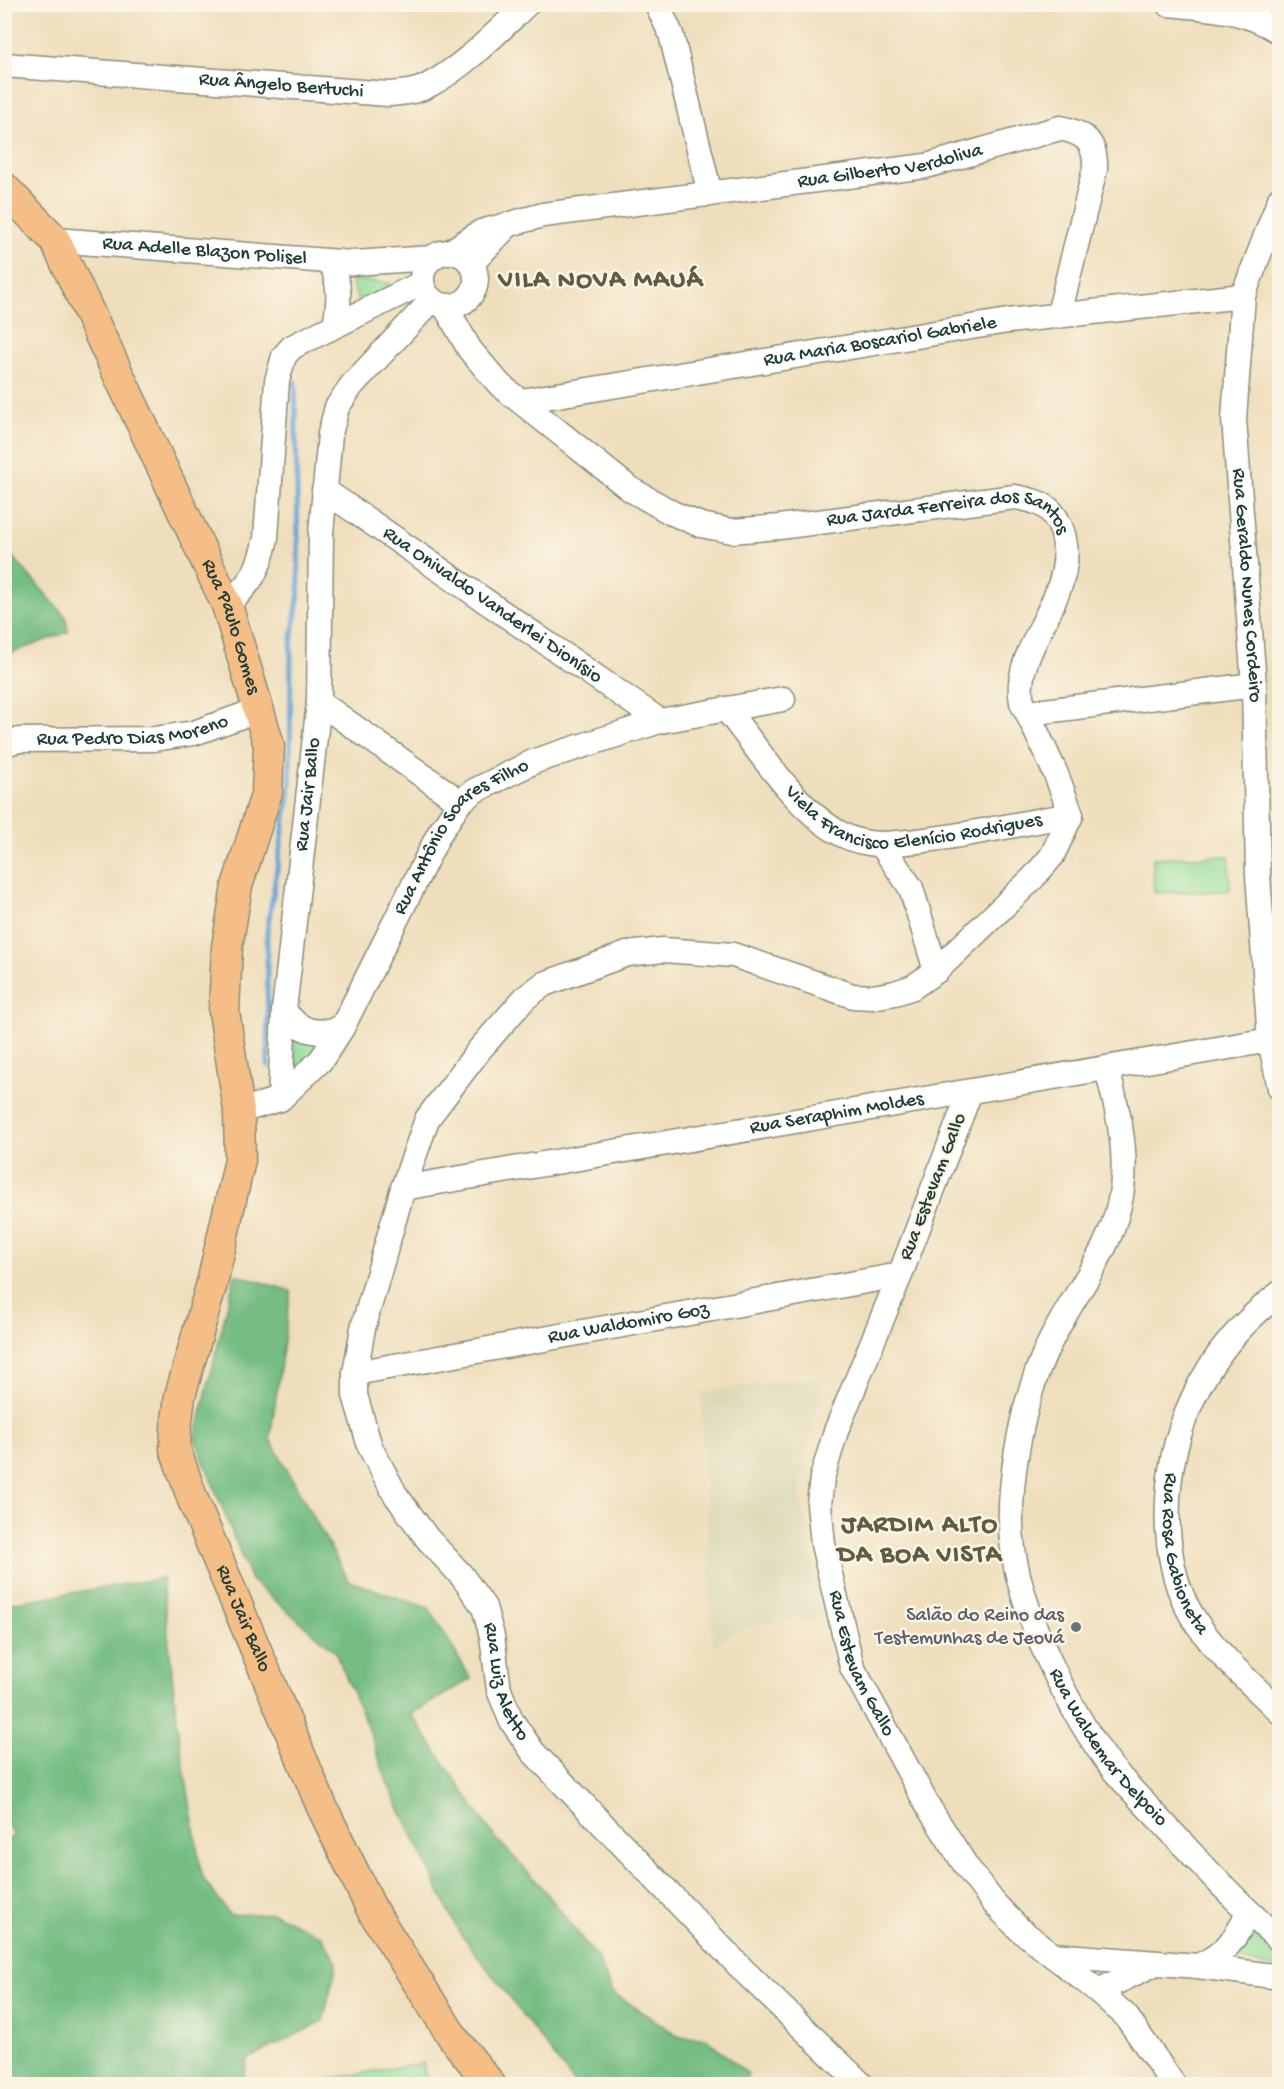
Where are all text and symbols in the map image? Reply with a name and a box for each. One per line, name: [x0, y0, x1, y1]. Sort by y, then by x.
street label: Rua Ângelo Bertuchi: [198, 68, 365, 104]
street label: Rua Gilberto Verdoliva: [796, 139, 986, 194]
street label: Rua Adelle Blazon Polisel: [101, 232, 308, 271]
district label: VILA NOVA MAUÁ: [497, 265, 704, 297]
street label: Rua Maria Boscariol Gabriele: [762, 311, 999, 372]
street label: Rua Geraldo Nunes Cordeiro: [1226, 467, 1266, 703]
street label: Rua Jarda Ferreira dos Santos: [825, 485, 1074, 538]
street label: Rua Onivaldo Vanderlei Dionísio: [378, 522, 606, 689]
street label: Rua Paulo Gomes: [196, 556, 265, 698]
street label: Rua Pedro Dias Moreno: [37, 710, 231, 751]
street label: Rua Jair Ballo: [291, 736, 326, 853]
street label: Rua Antônio Soares Filho: [389, 754, 533, 919]
street label: Viela Francisco Elenício Rodrigues: [779, 780, 1044, 856]
street label: Rua Seraphim Moldes: [748, 1088, 926, 1140]
street label: Rua Estevam Gallo: [895, 1110, 973, 1264]
street label: Rua Waldomiro Goz: [546, 1298, 712, 1350]
street label: Rua Rosa Gabioneta: [1156, 1471, 1214, 1640]
district label: JARDIM ALTO DA BOA VISTA: [836, 1511, 1003, 1572]
street label: Rua Jair Ballo: [210, 1562, 276, 1676]
street label: Rua Estevam Gallo: [823, 1588, 899, 1741]
place label: Salão do Reino das Testemunhas de Jeová: [874, 1605, 1065, 1651]
street label: Rua Luiz Aletto: [477, 1620, 534, 1746]
marker: Salão do Reino das Testemunhas de Jeová: [1069, 1620, 1083, 1634]
street label: Rua Waldemar Delpoio: [1043, 1665, 1172, 1832]

